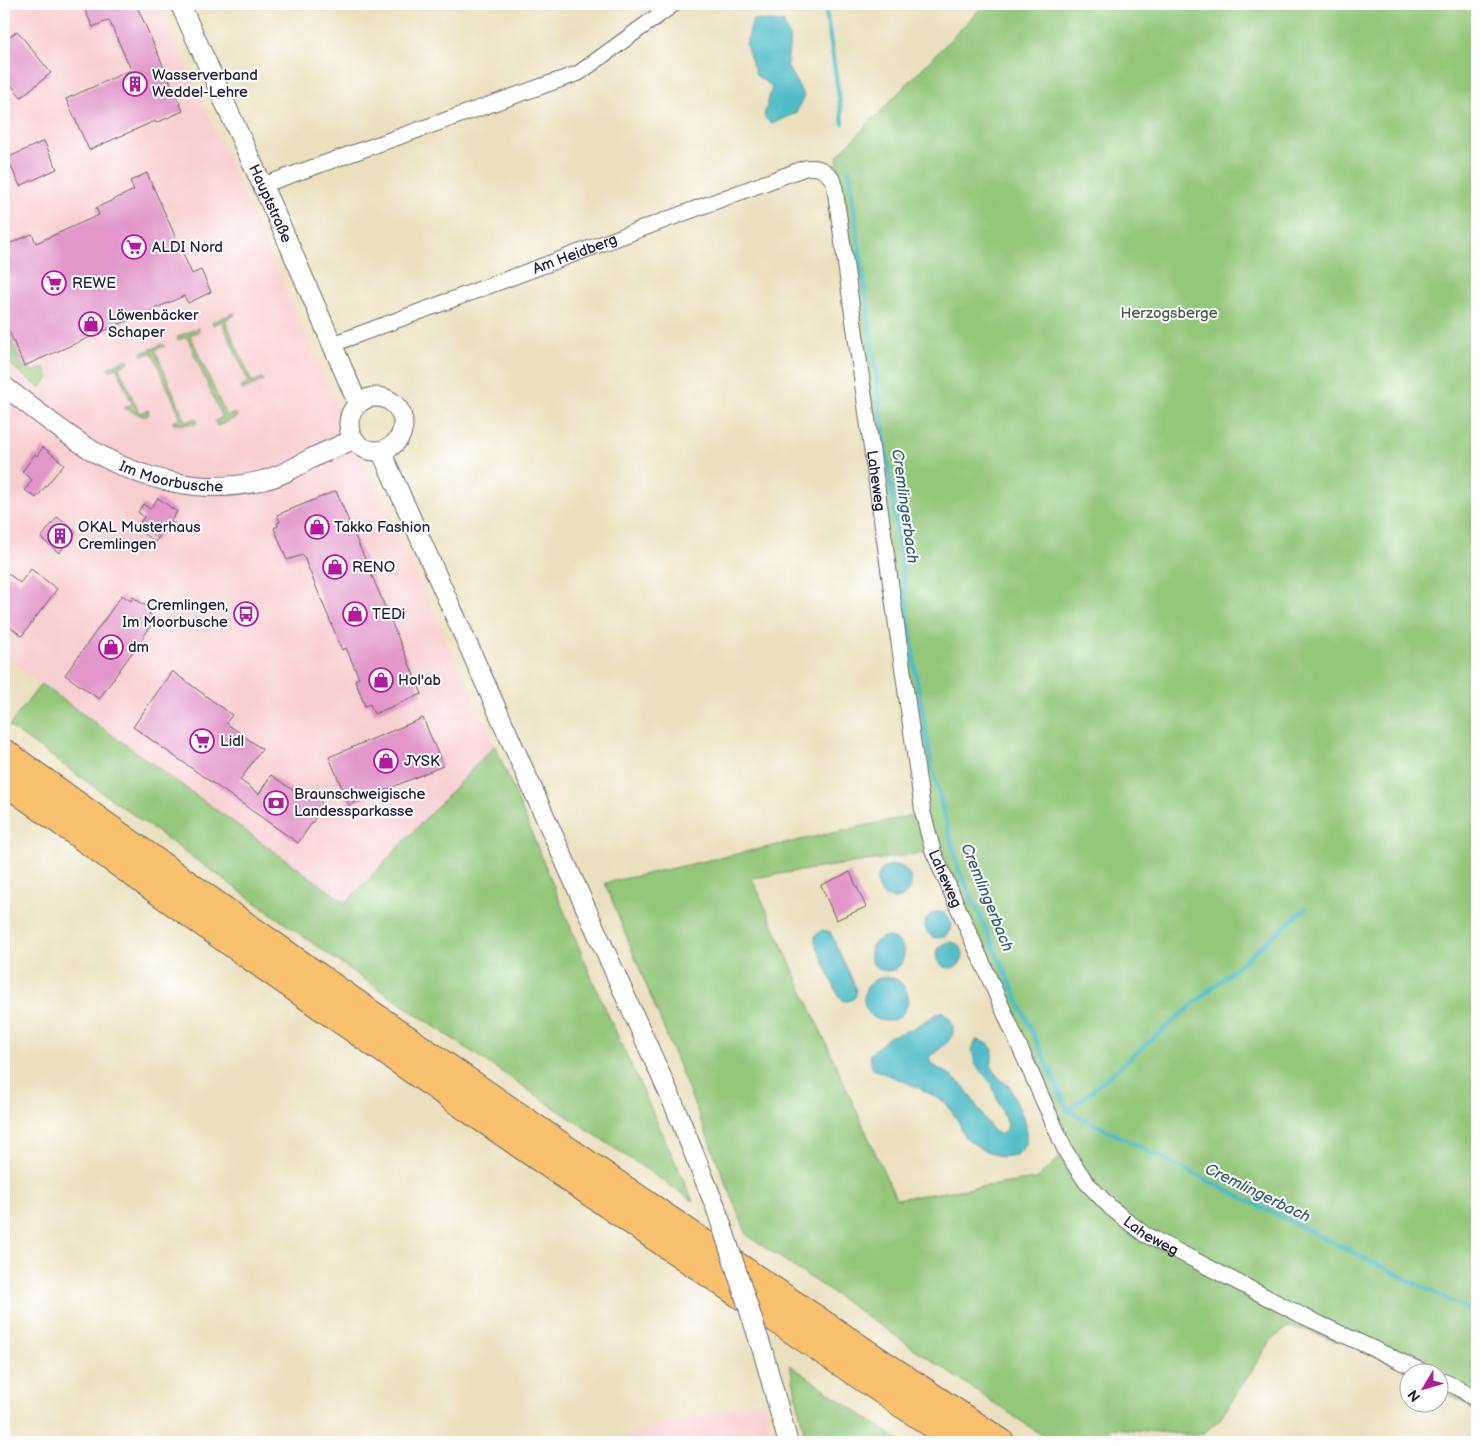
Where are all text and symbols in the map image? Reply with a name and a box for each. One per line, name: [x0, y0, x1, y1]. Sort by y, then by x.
place label: Wasserverband Weddel-Lehre: [152, 66, 258, 102]
building icon: Wasserverband Weddel-Lehre: [122, 71, 148, 97]
street label: Hauptstraße: [244, 162, 296, 246]
street label: Am Heidberg: [530, 230, 620, 279]
supermarket icon: ALDI Nord: [121, 234, 147, 260]
place label: ALDI Nord: [152, 238, 223, 257]
supermarket icon: REWE: [41, 270, 67, 296]
place label: REWE: [72, 274, 116, 293]
park label: Herzogsberge: [1120, 304, 1218, 323]
place label: Löwenbäcker Schaper: [108, 306, 199, 342]
shop icon: Löwenbäcker Schaper: [78, 311, 104, 337]
water label: Cremlingerbach: [887, 448, 922, 565]
street label: Laheweg: [862, 449, 889, 513]
street label: Im Moorbusche: [116, 457, 223, 497]
shop icon: Takko Fashion: [304, 514, 330, 540]
place label: OKAL Musterhaus Cremlingen: [78, 518, 201, 554]
place label: Takko Fashion: [334, 518, 430, 537]
building icon: OKAL Musterhaus Cremlingen: [47, 523, 73, 549]
shop icon: RENO: [322, 554, 348, 580]
place label: RENO: [352, 558, 395, 577]
place label: Cremlingen, Im Moorbusche: [122, 596, 228, 632]
bus stop icon: Cremlingen, Im Moorbusche: [233, 601, 259, 627]
shop icon: TEDi: [342, 601, 368, 627]
place label: TEDi: [372, 605, 405, 624]
shop icon: dm: [98, 634, 124, 660]
place label: dm: [128, 638, 149, 657]
shop icon: Hol'ab: [368, 667, 394, 693]
place label: Hol'ab: [398, 671, 441, 690]
supermarket icon: Lidl: [189, 728, 215, 754]
place label: Lidl: [220, 732, 244, 751]
shop icon: JYSK: [373, 748, 399, 774]
place label: JYSK: [404, 752, 440, 771]
place label: Braunschweigische Landessparkasse: [294, 785, 426, 821]
bank icon: Braunschweigische Landessparkasse: [263, 790, 289, 816]
water label: Cremlingerbach: [956, 841, 1017, 955]
street label: Laheweg: [924, 847, 966, 911]
water label: Cremlingerbach: [1201, 1160, 1313, 1227]
street label: Laheweg: [1119, 1212, 1182, 1260]
north arrow: [1398, 1364, 1448, 1414]
text: N: [1404, 1386, 1424, 1405]

